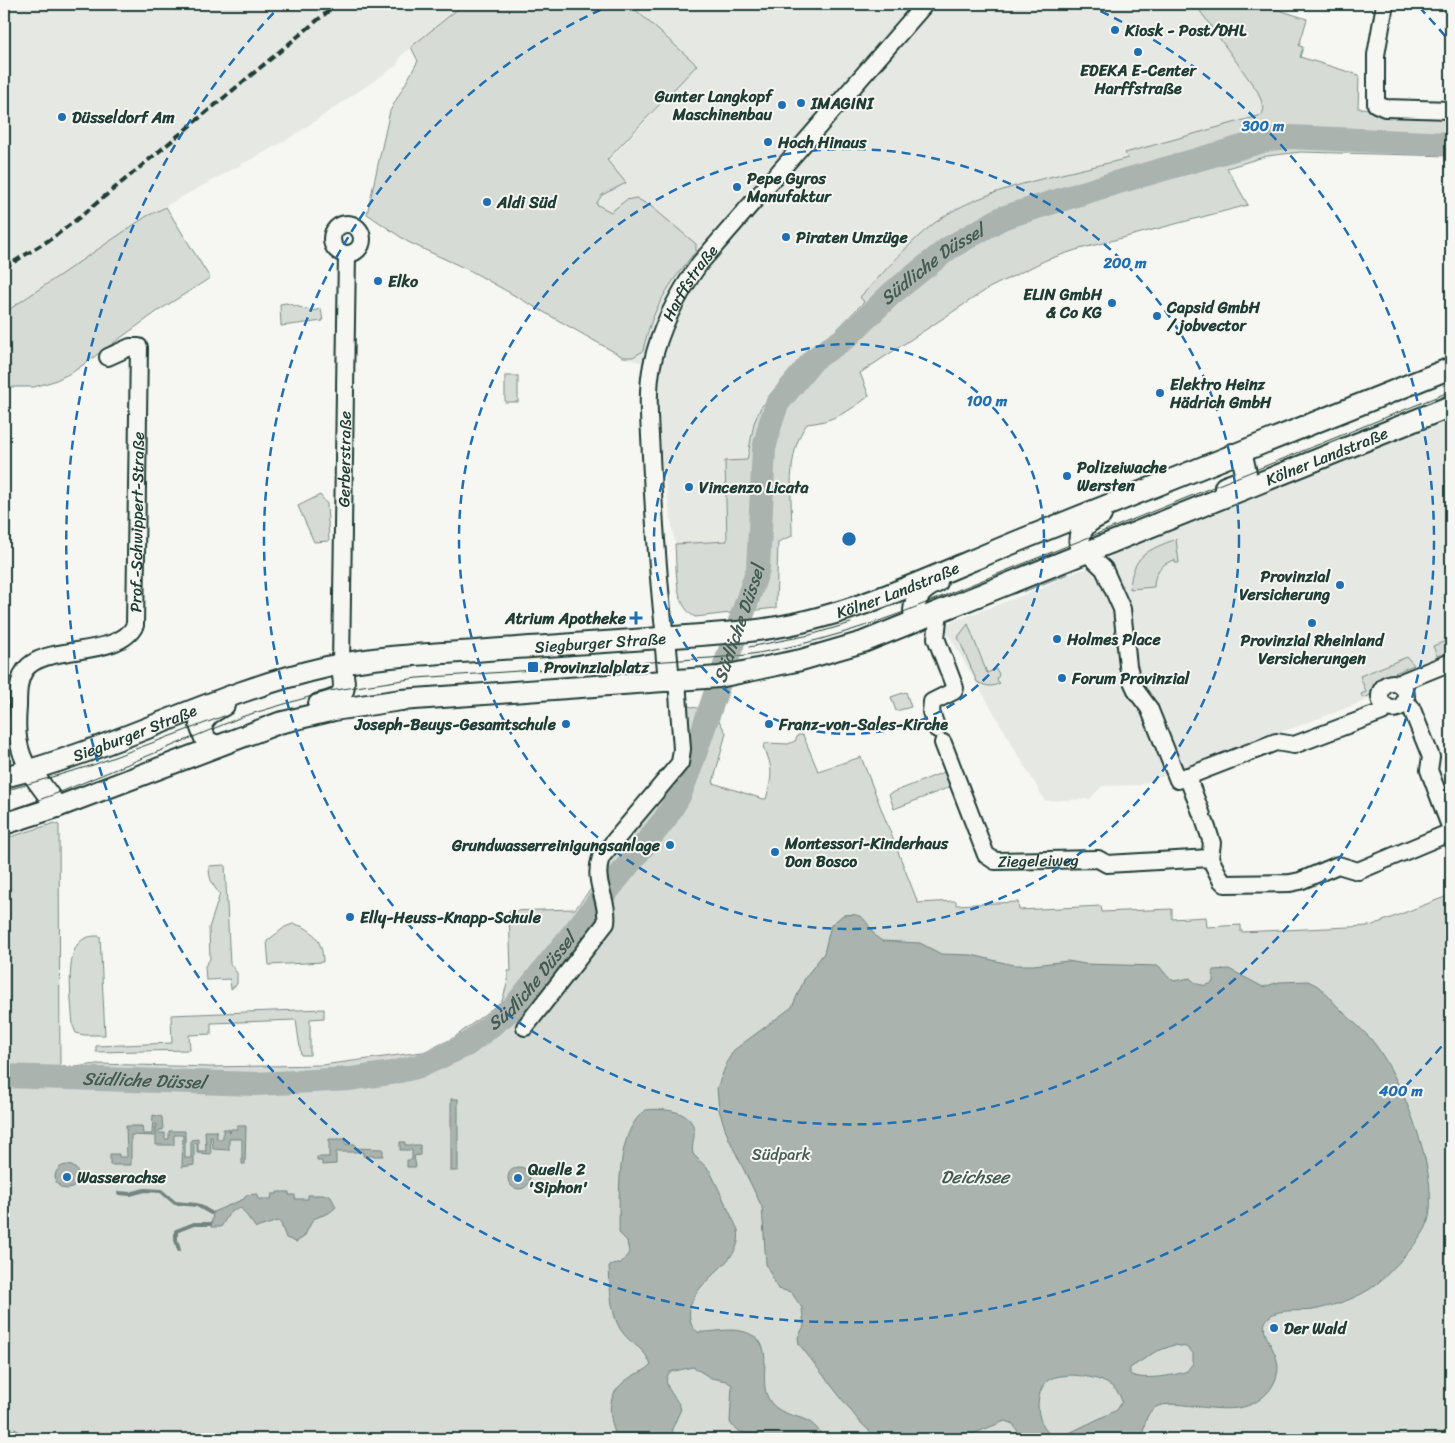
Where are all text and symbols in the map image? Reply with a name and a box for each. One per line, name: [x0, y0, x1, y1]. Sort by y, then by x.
place label: Kiosk - Post/DHL: [1124, 16, 1247, 45]
marker: Kiosk - Post/DHL: [1109, 24, 1121, 36]
marker: EDEKA E-Center Harffstraße: [1132, 46, 1144, 58]
place label: EDEKA E-Center Harffstraße: [1080, 56, 1197, 103]
place label: Gunter Langkopf Maschinenbau: [654, 82, 774, 129]
place label: IMAGINI: [810, 89, 875, 118]
marker: IMAGINI: [795, 97, 807, 109]
marker: Gunter Langkopf Maschinenbau: [776, 99, 788, 111]
place label: Düsseldorf Am: [72, 103, 175, 132]
marker: Düsseldorf Am: [56, 111, 68, 123]
text: 300 m: [1241, 113, 1285, 139]
place label: Hoch Hinaus: [777, 128, 867, 157]
marker: Hoch Hinaus: [762, 136, 774, 148]
place label: Pepe Gyros Manufaktur: [746, 164, 832, 211]
marker: Pepe Gyros Manufaktur: [731, 181, 743, 193]
place label: Aldi Süd: [496, 188, 558, 217]
marker: Aldi Süd: [481, 196, 493, 208]
water label: Südliche Düssel: [872, 213, 993, 313]
place label: Piraten Umzüge: [796, 223, 908, 252]
marker: Piraten Umzüge: [780, 231, 792, 243]
street label: Harffstraße: [653, 237, 725, 326]
text: 200 m: [1102, 250, 1147, 276]
place label: Elko: [388, 267, 419, 296]
marker: Elko: [372, 275, 384, 287]
place label: ELIN GmbH & Co KG: [1023, 280, 1103, 327]
place label: Capsid GmbH / jobvector: [1166, 293, 1261, 340]
marker: ELIN GmbH & Co KG: [1106, 297, 1118, 309]
marker: Capsid GmbH / jobvector: [1151, 310, 1163, 322]
place label: Elektro Heinz Hädrich GmbH: [1169, 370, 1272, 417]
marker: Elektro Heinz Hädrich GmbH: [1154, 387, 1166, 399]
text: 100 m: [967, 388, 1008, 414]
street label: Gerberstraße: [329, 411, 359, 507]
street label: Kölner Landstraße: [1261, 418, 1392, 494]
street label: Prof.-Schwippert-Straße: [121, 431, 152, 613]
place label: Polizeiwache Wersten: [1077, 453, 1167, 500]
marker: Polizeiwache Wersten: [1061, 470, 1073, 482]
place label: Vincenzo Licata: [699, 473, 809, 502]
marker: Vincenzo Licata: [683, 481, 695, 493]
centre of rings: [840, 530, 858, 548]
street label: Kölner Landstraße: [832, 553, 964, 626]
water label: Südliche Düssel: [704, 561, 774, 687]
place label: Provinzial Versicherung: [1239, 562, 1331, 609]
marker: Provinzial Versicherung: [1334, 579, 1346, 591]
place label: Atrium Apotheke: [504, 604, 627, 633]
marker: Atrium Apotheke: [630, 612, 642, 624]
marker: Provinzial Rheinland Versicherungen: [1306, 617, 1318, 629]
street label: Siegburger Straße: [534, 623, 667, 661]
place label: Holmes Place: [1066, 625, 1162, 654]
place label: Provinzial Rheinland Versicherungen: [1241, 626, 1385, 673]
marker: Holmes Place: [1051, 633, 1063, 645]
place label: Provinzialplatz: [544, 653, 650, 682]
marker: Provinzialplatz: [526, 660, 540, 674]
place label: Forum Provinzial: [1071, 664, 1191, 693]
marker: Forum Provinzial: [1056, 672, 1068, 684]
street label: Siegburger Straße: [68, 695, 201, 770]
place label: Joseph-Beuys-Gesamtschule: [354, 710, 557, 739]
place label: Franz-von-Sales-Kirche: [778, 710, 948, 739]
marker: Joseph-Beuys-Gesamtschule: [560, 718, 572, 730]
marker: Franz-von-Sales-Kirche: [763, 718, 775, 730]
place label: Montessori-Kinderhaus Don Bosco: [784, 829, 949, 876]
place label: Grundwasserreinigungsanlage: [451, 831, 661, 860]
marker: Grundwasserreinigungsanlage: [664, 839, 676, 851]
street label: Ziegeleiweg: [997, 845, 1079, 875]
marker: Montessori-Kinderhaus Don Bosco: [769, 846, 781, 858]
place label: Elly-Heuss-Knapp-Schule: [360, 903, 542, 932]
marker: Elly-Heuss-Knapp-Schule: [344, 911, 356, 923]
water label: Südliche Düssel: [480, 922, 586, 1039]
water label: Südliche Düssel: [82, 1063, 210, 1099]
text: 400 m: [1378, 1078, 1423, 1104]
park label: Südpark: [752, 1140, 811, 1169]
place label: Quelle 2 'Siphon': [527, 1155, 588, 1202]
water label: Deichsee: [941, 1161, 1011, 1193]
place label: Wasserachse: [77, 1163, 167, 1192]
marker: Wasserachse: [61, 1171, 73, 1183]
marker: Quelle 2 'Siphon': [512, 1172, 524, 1184]
place label: Der Wald: [1284, 1314, 1348, 1343]
marker: Der Wald: [1268, 1322, 1280, 1334]

